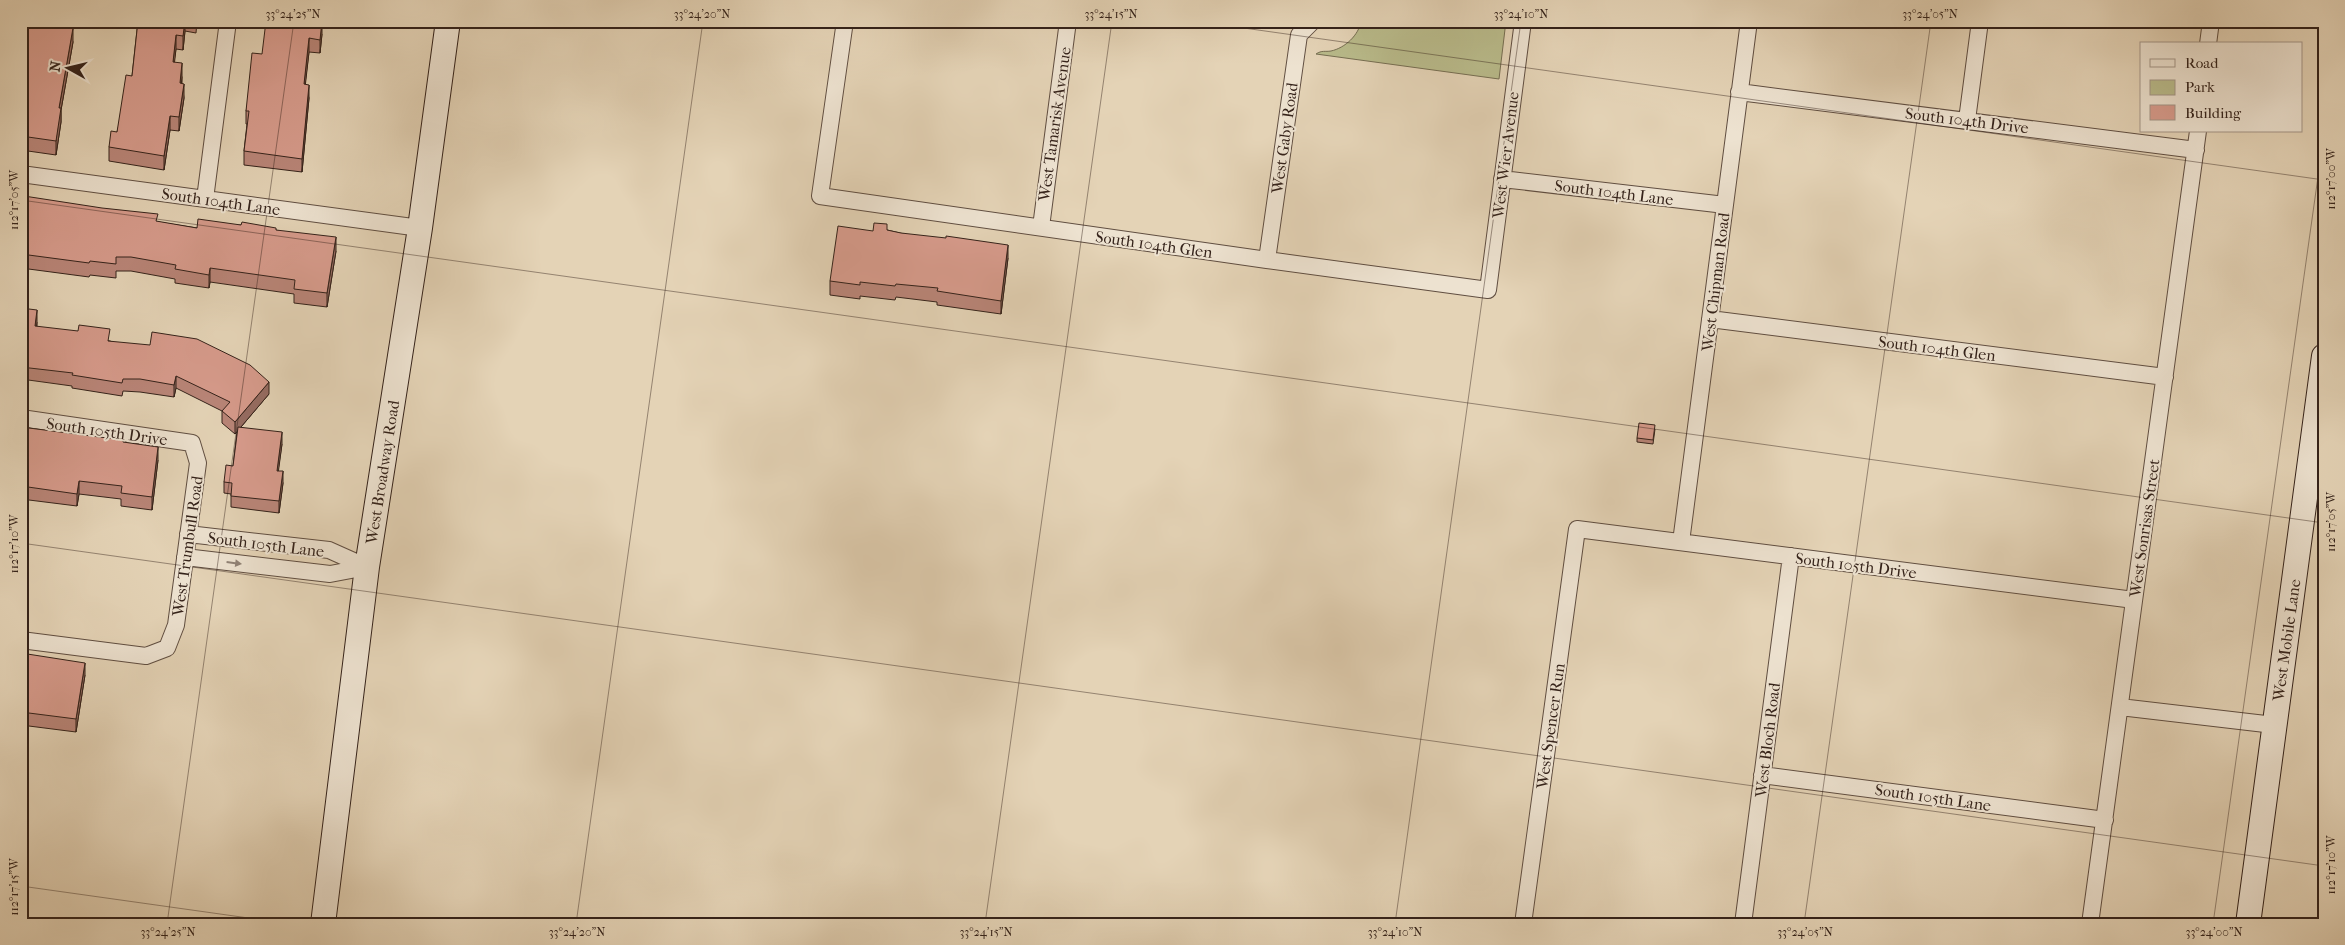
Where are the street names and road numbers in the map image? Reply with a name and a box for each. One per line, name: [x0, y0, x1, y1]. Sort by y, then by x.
street label: West Tamarisk Avenue: [1034, 45, 1075, 204]
street label: West Gaby Road: [1267, 81, 1302, 196]
street label: West Wier Avenue: [1488, 90, 1523, 221]
street label: South 104th Drive: [1904, 103, 2030, 138]
street label: South 104th Lane: [1554, 176, 1674, 209]
street label: South 104th Lane: [160, 184, 281, 219]
street label: West Chipman Road: [1697, 211, 1733, 354]
street label: South 104th Glen: [1094, 227, 1214, 262]
street label: South 104th Glen: [1877, 332, 1997, 365]
street label: West Broadway Road: [362, 399, 403, 546]
street label: South 105th Drive: [45, 414, 169, 449]
street label: West Sonrisas Street: [2125, 457, 2164, 599]
street label: West Trumbull Road: [168, 474, 207, 619]
street label: South 105th Lane: [207, 528, 325, 561]
street label: South 105th Drive: [1794, 549, 1918, 582]
street label: West Mobile Lane: [2268, 578, 2304, 703]
street label: West Spencer Run: [1532, 661, 1569, 791]
street label: West Bloch Road: [1751, 681, 1784, 800]
street label: South 105th Lane: [1874, 780, 1992, 815]

